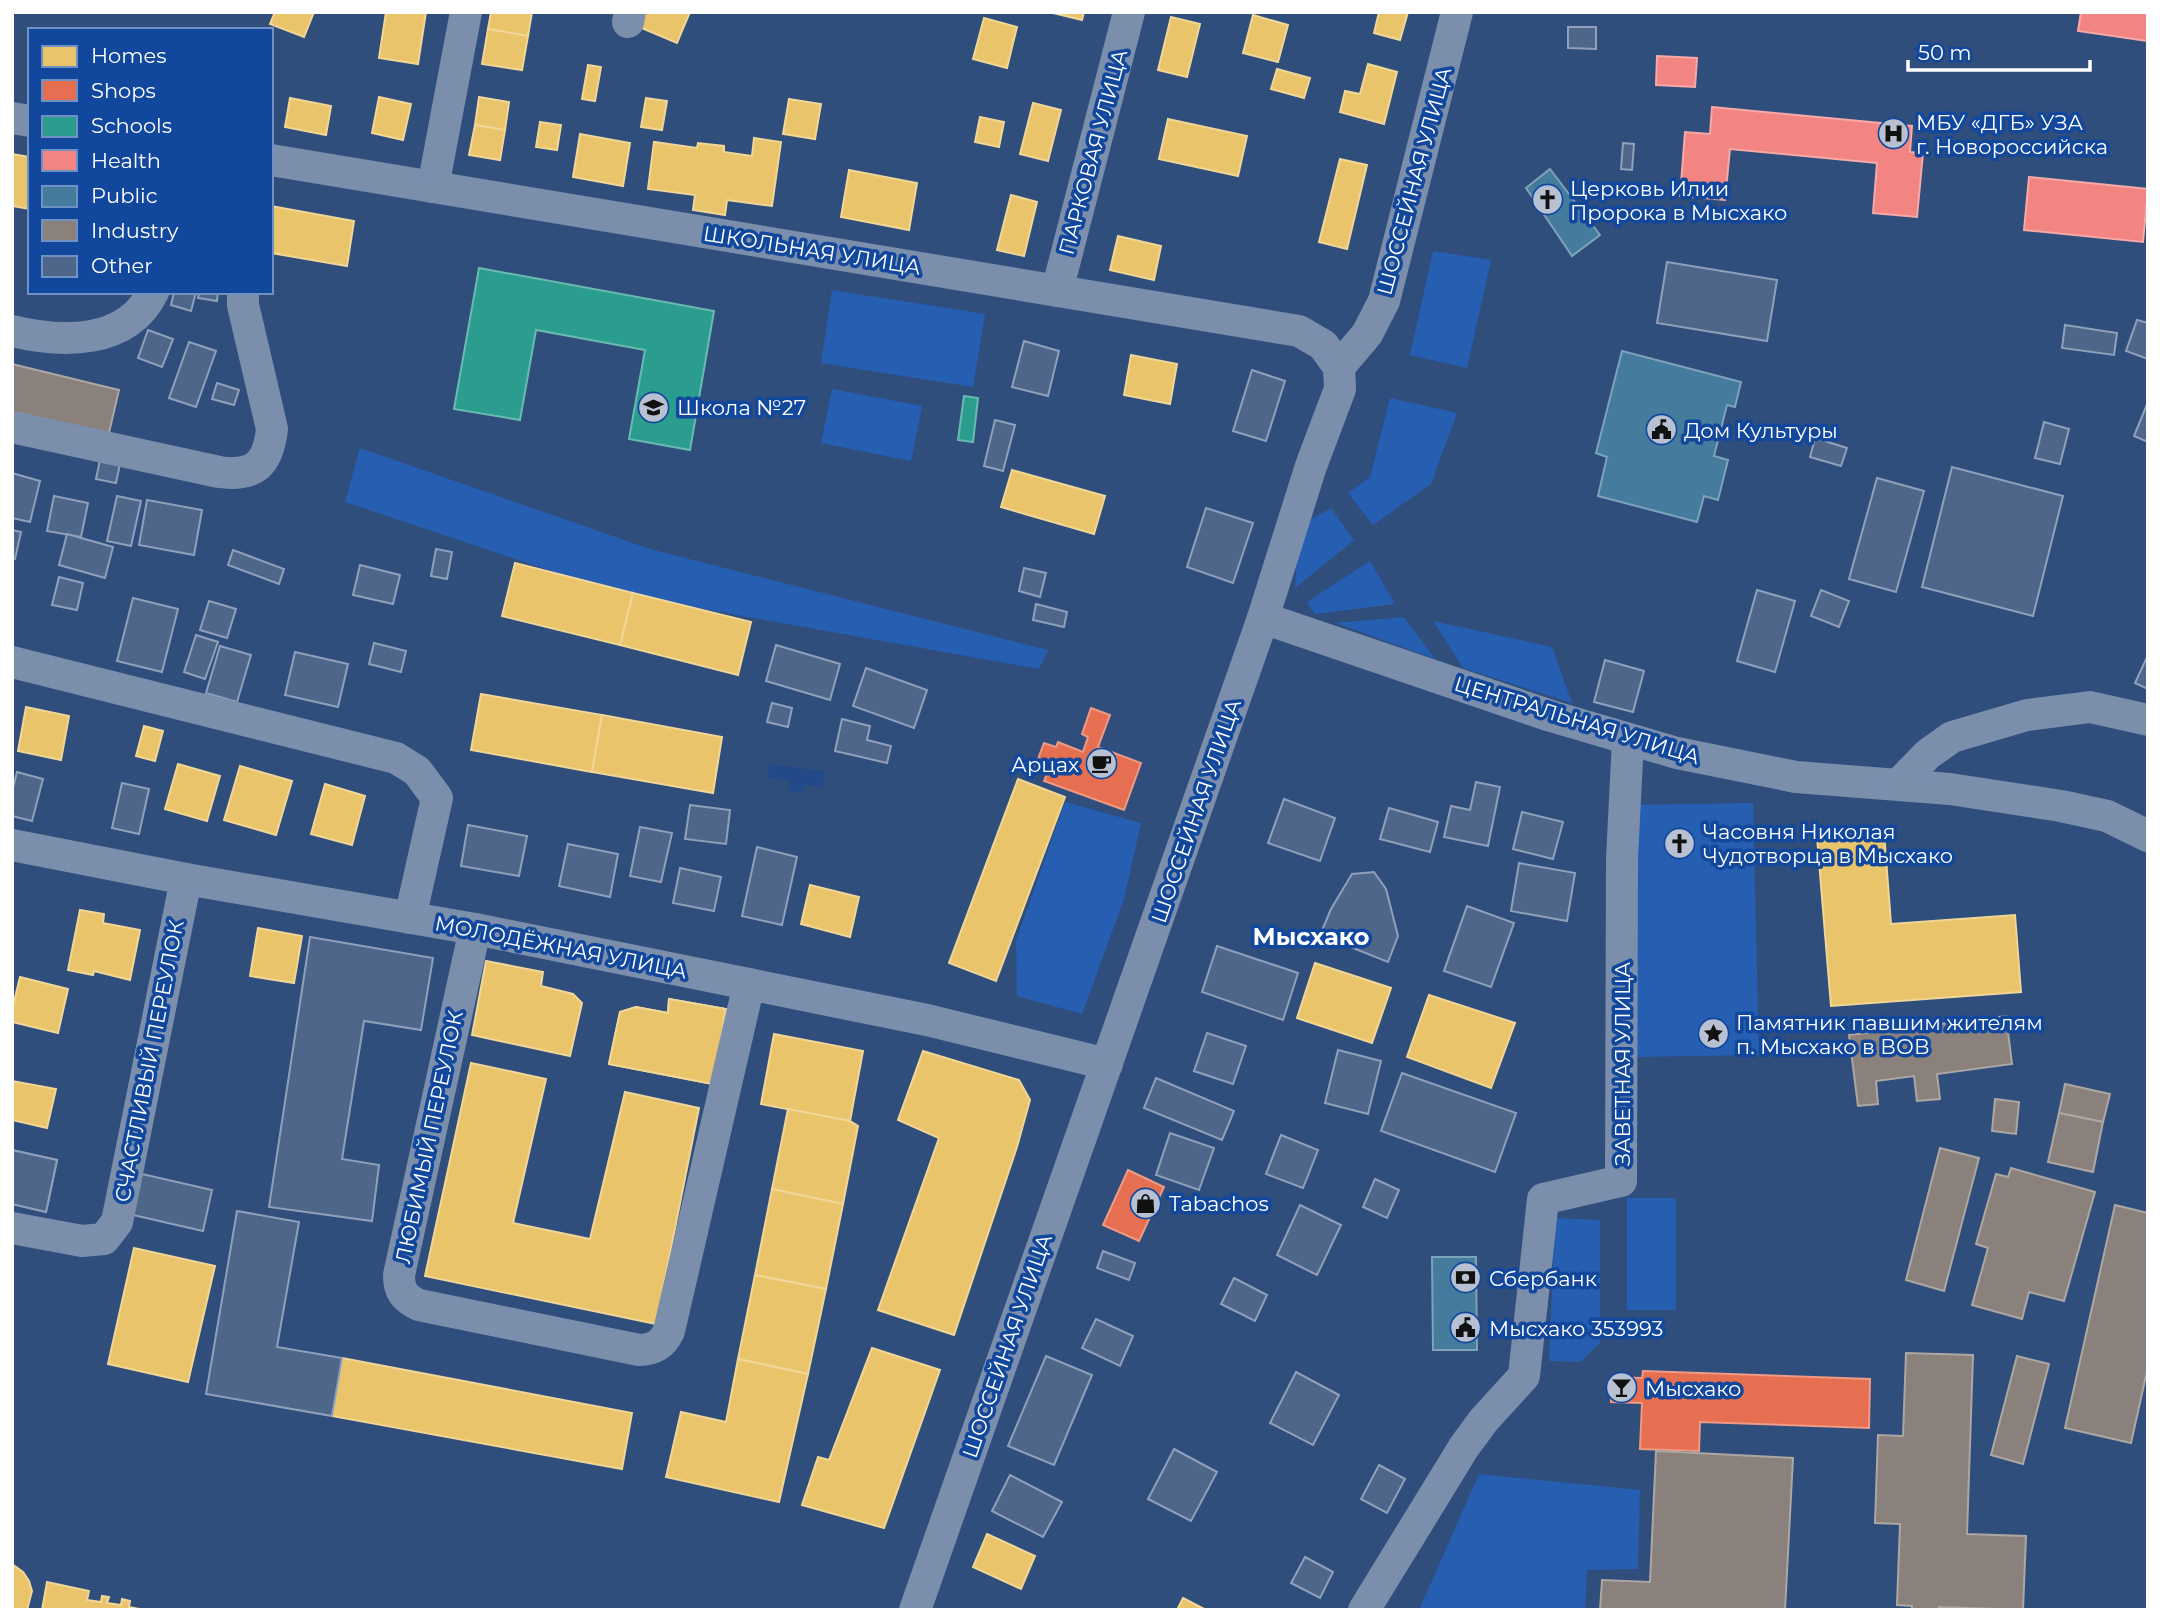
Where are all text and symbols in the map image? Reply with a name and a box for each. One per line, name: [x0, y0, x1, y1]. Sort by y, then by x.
legend: [28, 28, 273, 294]
scale bar: [1908, 28, 2090, 72]
text: 50 m: [1918, 40, 1972, 65]
text: Homes: [91, 43, 166, 68]
street label: ПАРКОВАЯ УЛИЦА: [1054, 46, 1133, 258]
street label: ШОССЕЙНАЯ УЛИЦА: [1372, 64, 1457, 298]
text: Shops: [91, 78, 156, 103]
place label: МБУ «ДГБ» УЗА г. Новороссийска: [1916, 110, 2108, 159]
text: Schools: [91, 113, 172, 138]
hospital icon: МБУ «ДГБ» УЗА г. Новороссийска: [1876, 117, 1910, 151]
text: Health: [91, 148, 161, 173]
place label: Церковь Илии Пророка в Мысхако: [1570, 176, 1787, 225]
text: Public: [91, 183, 158, 208]
church icon: Церковь Илии Пророка в Мысхако: [1530, 183, 1564, 217]
text: Industry: [91, 218, 179, 243]
street label: ШКОЛЬНАЯ УЛИЦА: [702, 220, 923, 280]
text: Other: [91, 253, 153, 278]
school or university icon: Школа №27: [637, 390, 671, 424]
place label: Школа №27: [677, 395, 806, 420]
public building icon: Дом Культуры: [1644, 413, 1678, 447]
place label: Дом Культуры: [1684, 418, 1838, 443]
street label: ЦЕНТРАЛЬНАЯ УЛИЦА: [1451, 671, 1703, 769]
street label: ШОССЕЙНАЯ УЛИЦА: [1146, 695, 1246, 926]
cafe icon: Арцах: [1085, 747, 1119, 781]
place label: Арцах: [1011, 752, 1079, 777]
place label: Часовня Николая Чудотворца в Мысхако: [1703, 819, 1953, 868]
church icon: Часовня Николая Чудотворца в Мысхако: [1663, 826, 1697, 860]
street label: МОЛОДЁЖНАЯ УЛИЦА: [433, 910, 690, 984]
street label: СЧАСТЛИВЫЙ ПЕРЕУЛОК: [109, 918, 189, 1204]
district label: Мысхако: [1253, 922, 1369, 951]
street label: ЗАВЕТНАЯ УЛИЦА: [1610, 962, 1635, 1166]
street label: ЛЮБИМЫЙ ПЕРЕУЛОК: [390, 1008, 468, 1266]
place label: Памятник павшим жителям п. Мысхако в ВОВ: [1736, 1010, 2043, 1059]
place icon: Памятник павшим жителям п. Мысхако в ВОВ: [1696, 1017, 1730, 1051]
shop icon: Tabachos: [1129, 1186, 1163, 1220]
place label: Tabachos: [1169, 1191, 1269, 1216]
street label: ШОССЕЙНАЯ УЛИЦА: [957, 1230, 1057, 1461]
bank icon: Сбербанк: [1449, 1261, 1483, 1295]
place label: Сбербанк: [1489, 1266, 1597, 1291]
public building icon: Мысхако 353993: [1449, 1311, 1483, 1345]
place label: Мысхако 353993: [1489, 1316, 1663, 1341]
bar icon: Мысхако: [1605, 1371, 1639, 1405]
place label: Мысхако: [1645, 1376, 1741, 1401]

